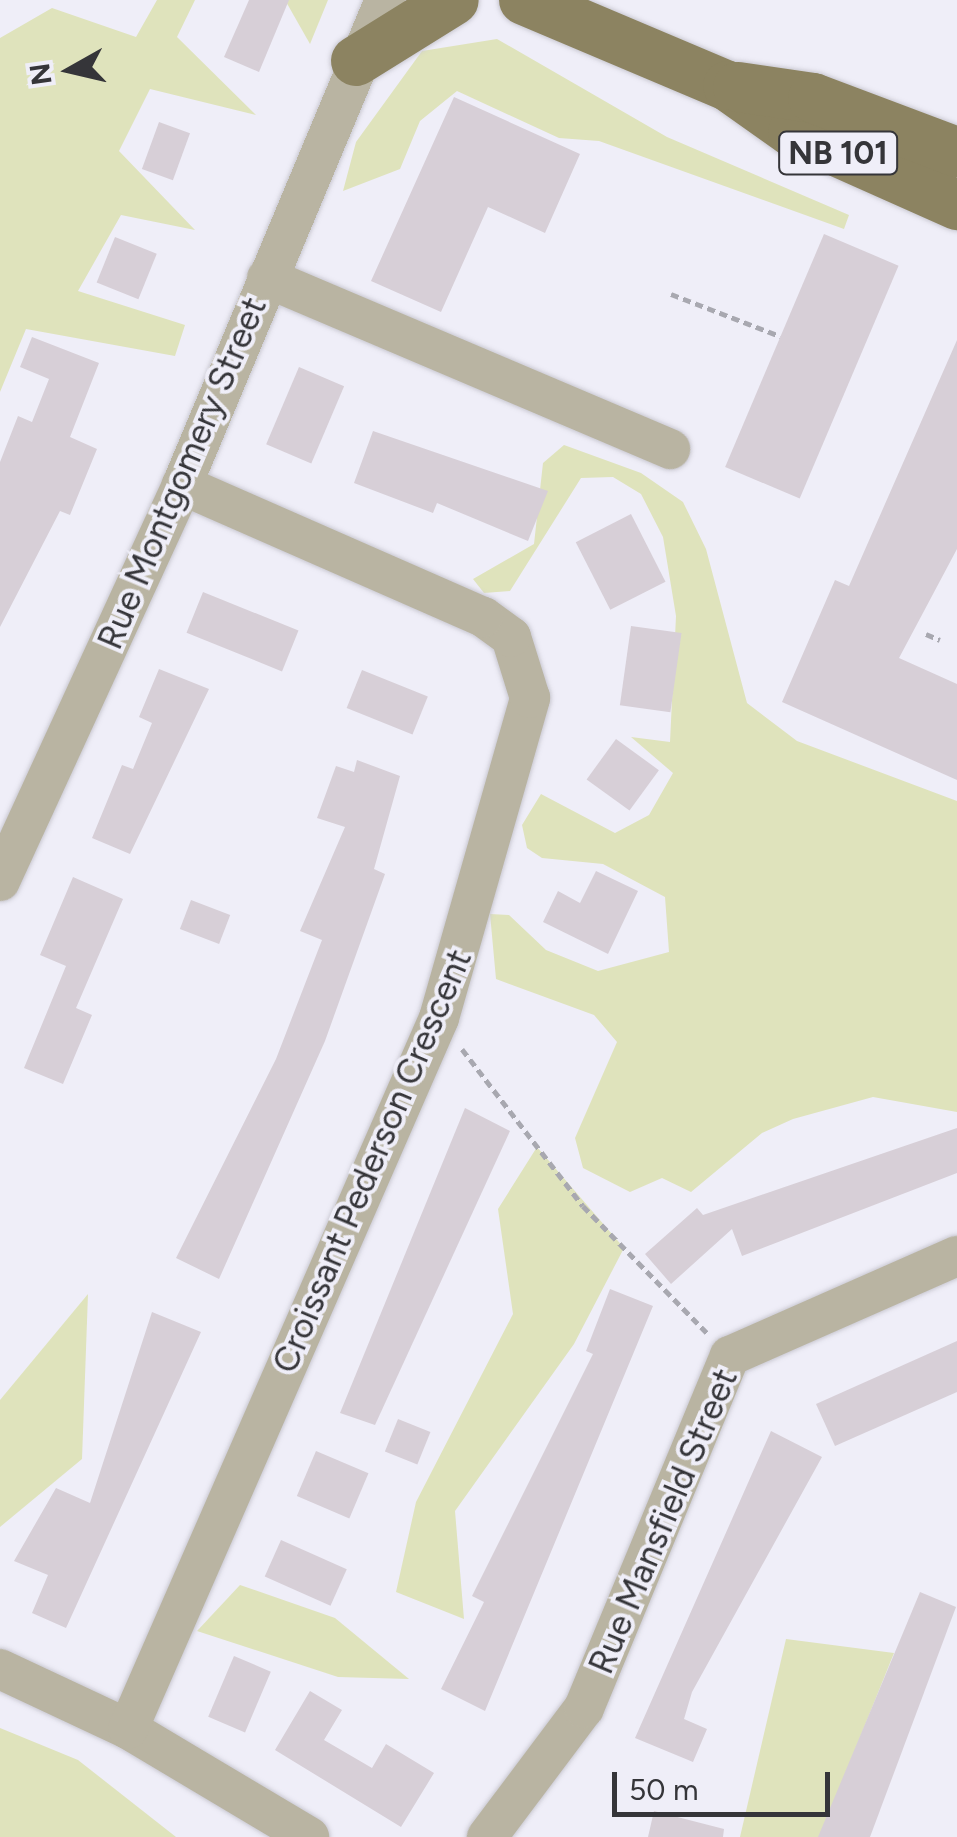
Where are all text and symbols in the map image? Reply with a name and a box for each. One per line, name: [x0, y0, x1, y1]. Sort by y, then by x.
north arrow: [20, 20, 120, 120]
text: N: [22, 61, 59, 87]
road number: NB 101: [778, 126, 898, 180]
street label: Rue Montgomery Street: [89, 291, 275, 655]
street label: Croissant Pederson Crescent: [264, 943, 480, 1379]
street label: Rue Mansfield Street: [580, 1362, 746, 1680]
scale bar: [617, 1752, 834, 1814]
text: 50 m: [629, 1771, 698, 1808]

